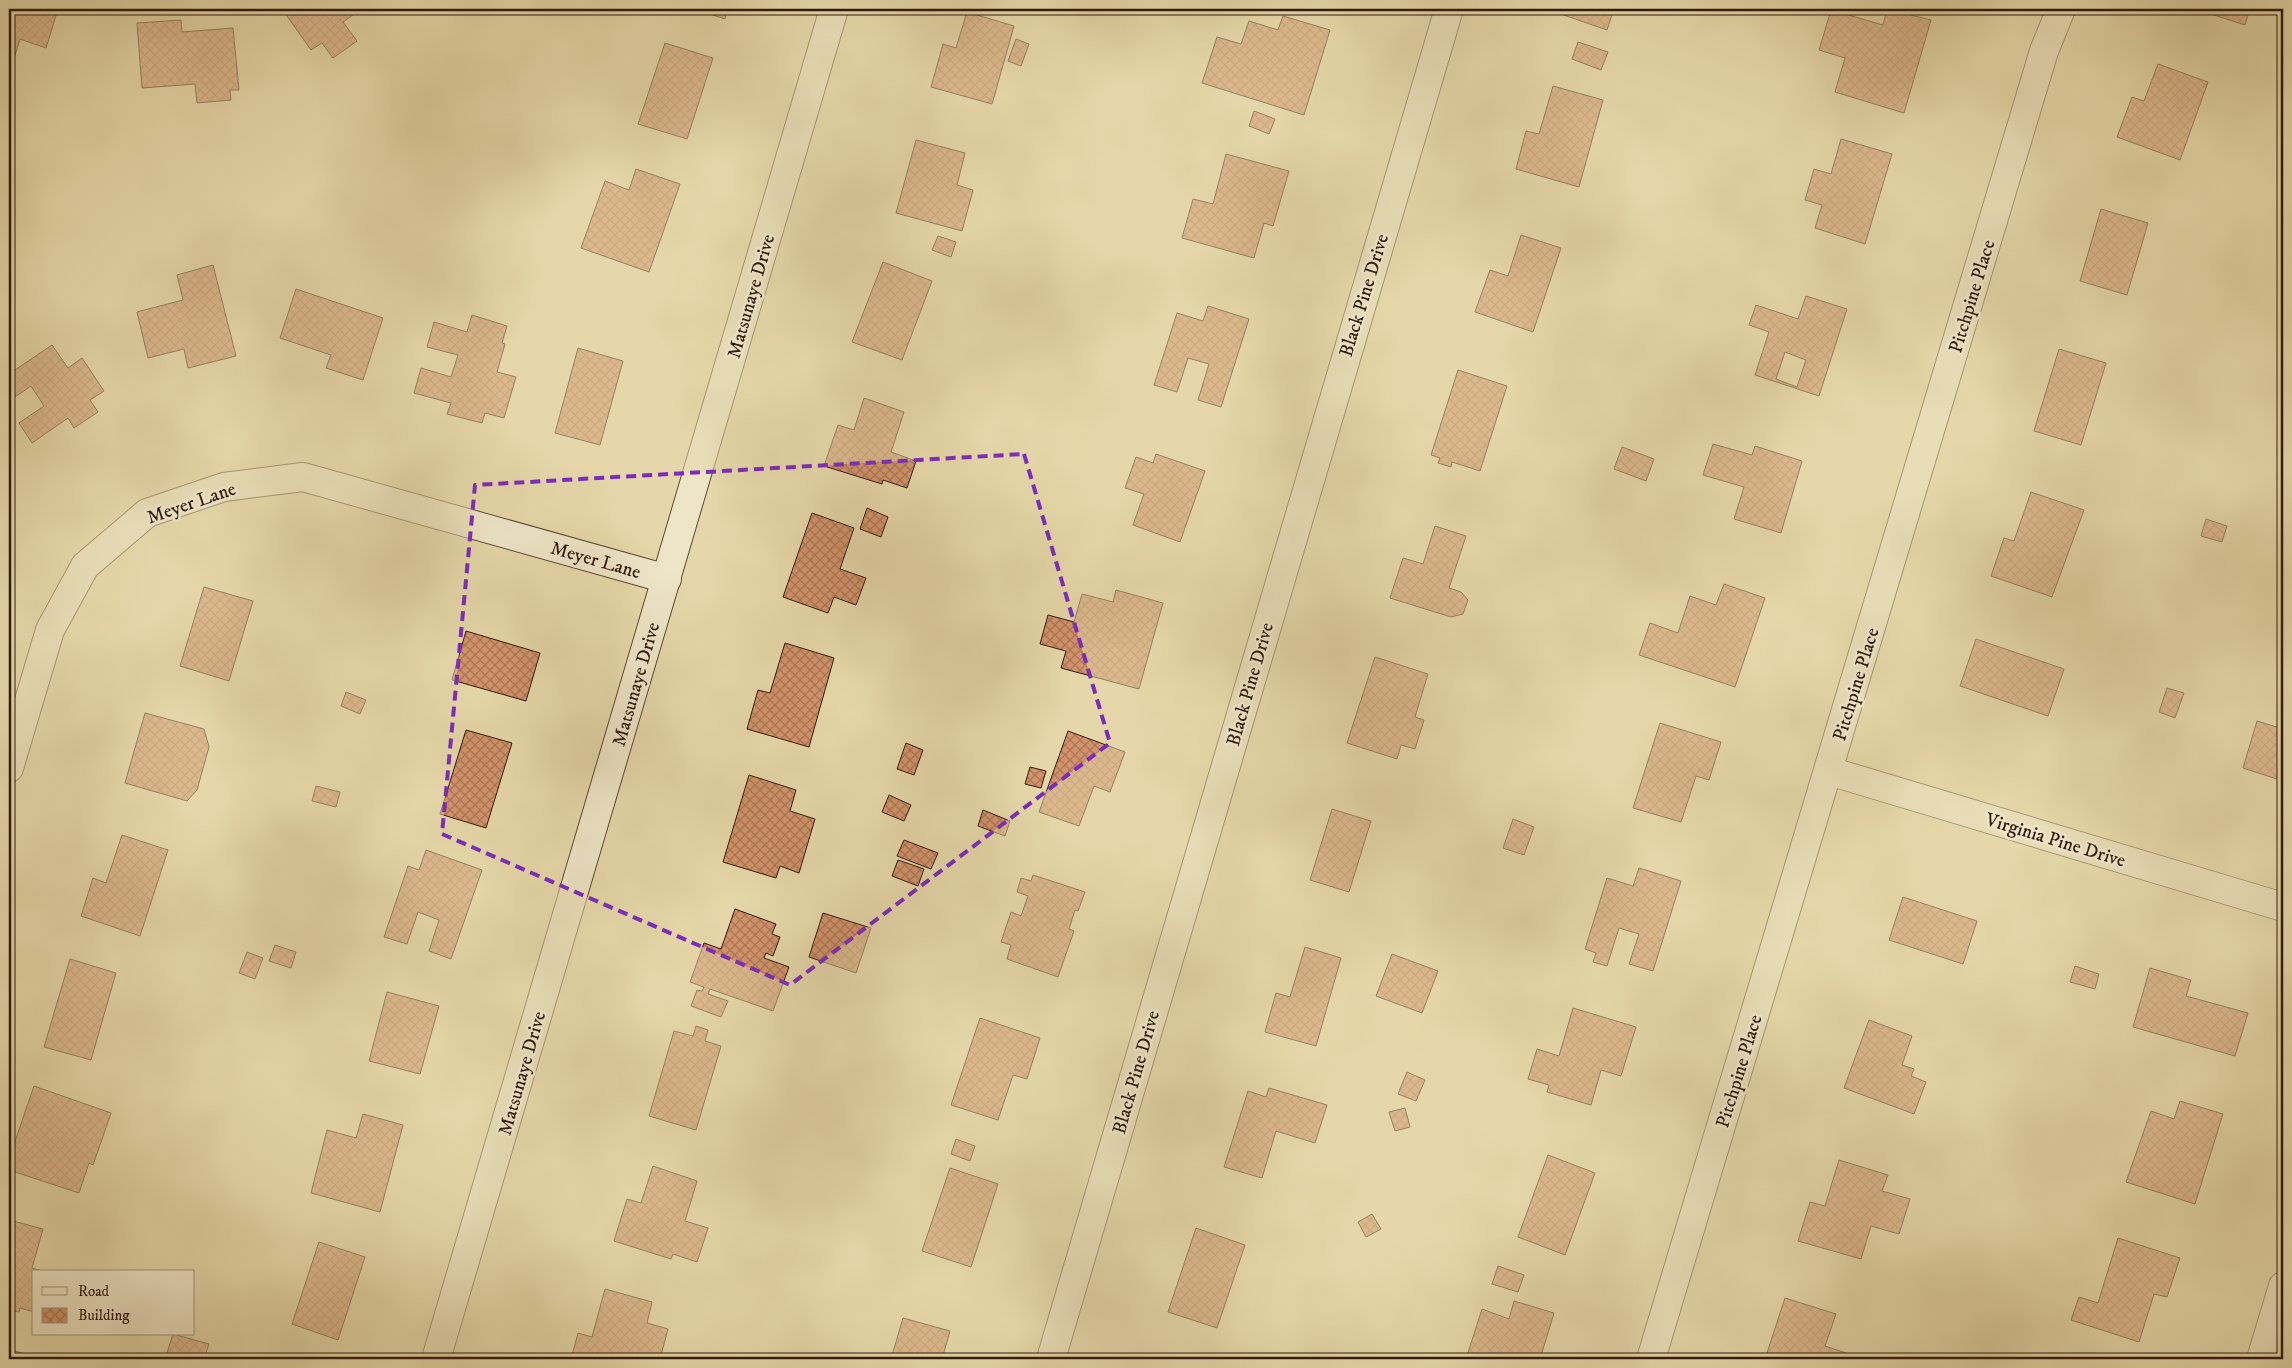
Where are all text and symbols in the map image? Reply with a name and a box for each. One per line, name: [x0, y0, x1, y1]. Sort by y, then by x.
street label: Black Pine Drive: [1335, 231, 1394, 360]
street label: Matsunaye Drive: [723, 232, 780, 361]
street label: Pitchpine Place: [1944, 237, 2001, 356]
street label: Meyer Lane: [144, 477, 239, 529]
street label: Meyer Lane: [548, 537, 643, 584]
street label: Matsunaye Drive: [608, 620, 665, 749]
street label: Black Pine Drive: [1222, 620, 1279, 749]
street label: Pitchpine Place: [1828, 625, 1885, 744]
street label: Virginia Pine Drive: [1982, 808, 2128, 873]
street label: Black Pine Drive: [1108, 1008, 1165, 1137]
street label: Matsunaye Drive: [494, 1009, 551, 1138]
street label: Pitchpine Place: [1711, 1012, 1768, 1131]
legend: [32, 1270, 195, 1336]
text: Road: [78, 1282, 110, 1301]
text: Building: [78, 1306, 130, 1325]

